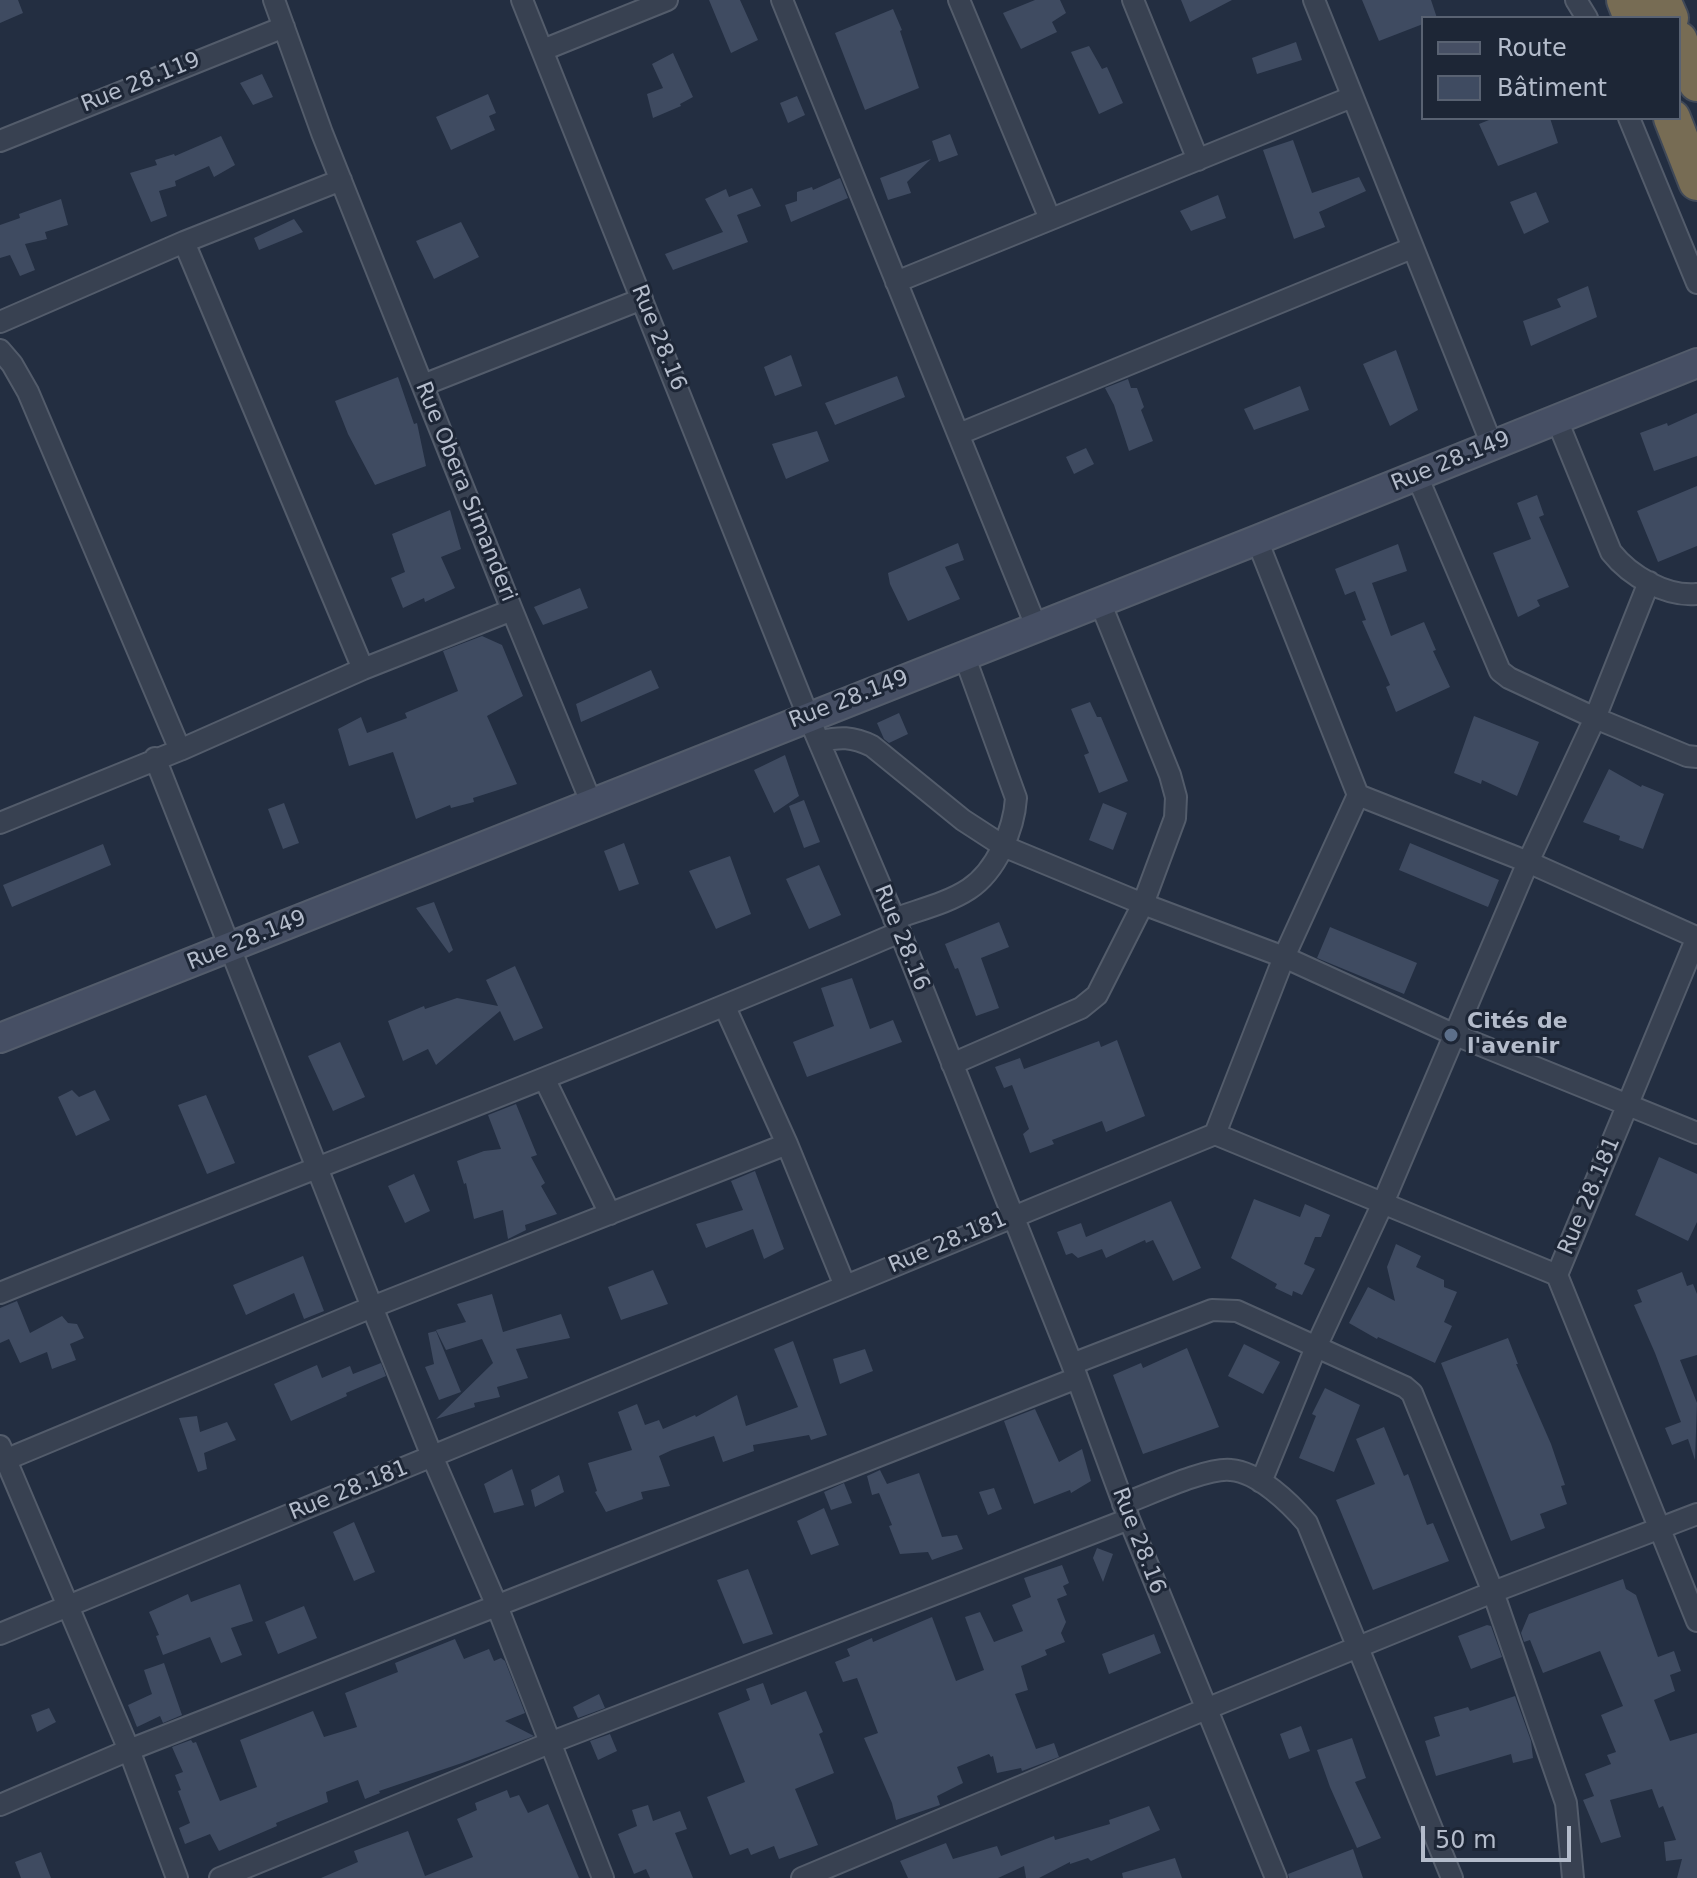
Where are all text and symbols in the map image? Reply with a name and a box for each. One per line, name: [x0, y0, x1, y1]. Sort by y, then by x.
legend: [1421, 16, 1681, 120]
text: Route: [1497, 34, 1567, 62]
street label: Rue 28.119: [78, 47, 204, 119]
text: Bâtiment: [1497, 74, 1607, 102]
street label: Rue 28.16: [625, 281, 691, 395]
street label: Rue Obera Simanderi: [409, 378, 521, 606]
street label: Rue 28.149: [1388, 426, 1514, 498]
street label: Rue 28.149: [786, 665, 912, 735]
street label: Rue 28.16: [868, 881, 934, 995]
street label: Rue 28.149: [184, 905, 310, 977]
place label: Cités de l'avenir: [1467, 1009, 1568, 1060]
marker: Cités de l'avenir: [1442, 1026, 1460, 1044]
street label: Rue 28.181: [1553, 1133, 1627, 1259]
street label: Rue 28.181: [885, 1206, 1011, 1280]
street label: Rue 28.181: [286, 1455, 412, 1527]
street label: Rue 28.16: [1106, 1484, 1170, 1598]
scale bar: [1425, 1810, 1575, 1860]
text: 50 m: [1435, 1826, 1497, 1854]

